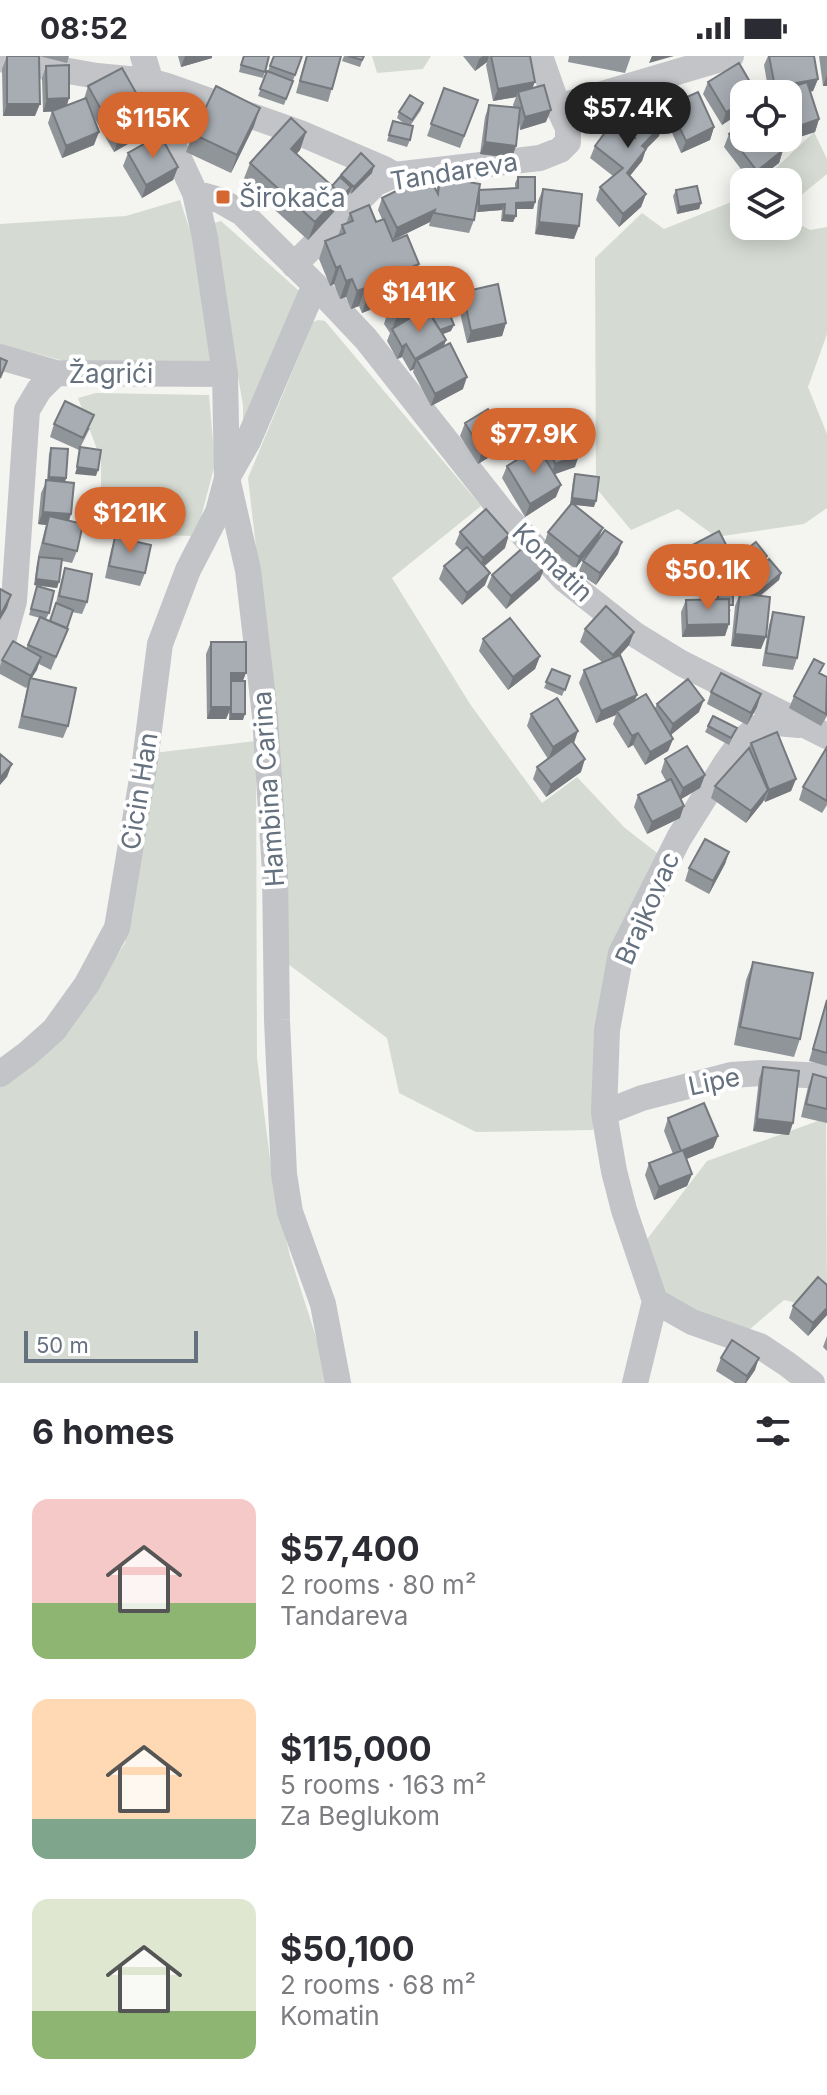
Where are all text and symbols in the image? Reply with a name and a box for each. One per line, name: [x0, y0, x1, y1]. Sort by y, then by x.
text: 08:52: [40, 10, 128, 46]
map controls: [730, 80, 802, 240]
button: locate: [730, 80, 802, 152]
pin: $57.4K: [563, 82, 693, 150]
pin: $115K: [97, 92, 209, 160]
text: $57.4K: [583, 92, 673, 123]
text: $115K: [116, 102, 190, 133]
street label: Tandareva: [388, 146, 520, 196]
button: layers: [730, 168, 802, 240]
place label: Širokača: [239, 182, 346, 213]
marker: Širokača: [214, 188, 232, 206]
pin: $141K: [363, 266, 475, 334]
text: $141K: [382, 276, 456, 307]
street label: Žagrići: [69, 358, 153, 389]
pin: $77.9K: [469, 408, 599, 476]
text: $77.9K: [490, 418, 578, 449]
pin: $121K: [74, 487, 186, 555]
text: $121K: [93, 497, 167, 528]
street label: Komatin: [506, 516, 600, 608]
pin: $50.1K: [643, 544, 773, 612]
text: $50.1K: [665, 554, 751, 585]
street label: Hambina Carina: [246, 690, 290, 888]
street label: Cicin Han: [114, 730, 164, 852]
street label: Brajkovac: [608, 847, 686, 969]
street label: Lipe: [685, 1060, 743, 1102]
scale bar: [24, 1327, 198, 1363]
text: 50 m: [36, 1332, 89, 1358]
icon: filters: [751, 1409, 795, 1453]
text: 6 homes: [32, 1411, 174, 1452]
text: $57,400: [280, 1528, 420, 1569]
icon: home: [96, 1531, 192, 1627]
text: 2 rooms · 80 m²: [280, 1569, 476, 1600]
text: Tandareva: [280, 1600, 408, 1631]
text: $115,000: [280, 1728, 432, 1769]
icon: home: [96, 1731, 192, 1827]
text: 5 rooms · 163 m²: [280, 1769, 487, 1800]
text: Za Beglukom: [280, 1800, 440, 1831]
text: $50,100: [280, 1928, 415, 1969]
icon: home: [96, 1931, 192, 2027]
text: 2 rooms · 68 m²: [280, 1969, 476, 2000]
text: Komatin: [280, 2000, 380, 2031]

